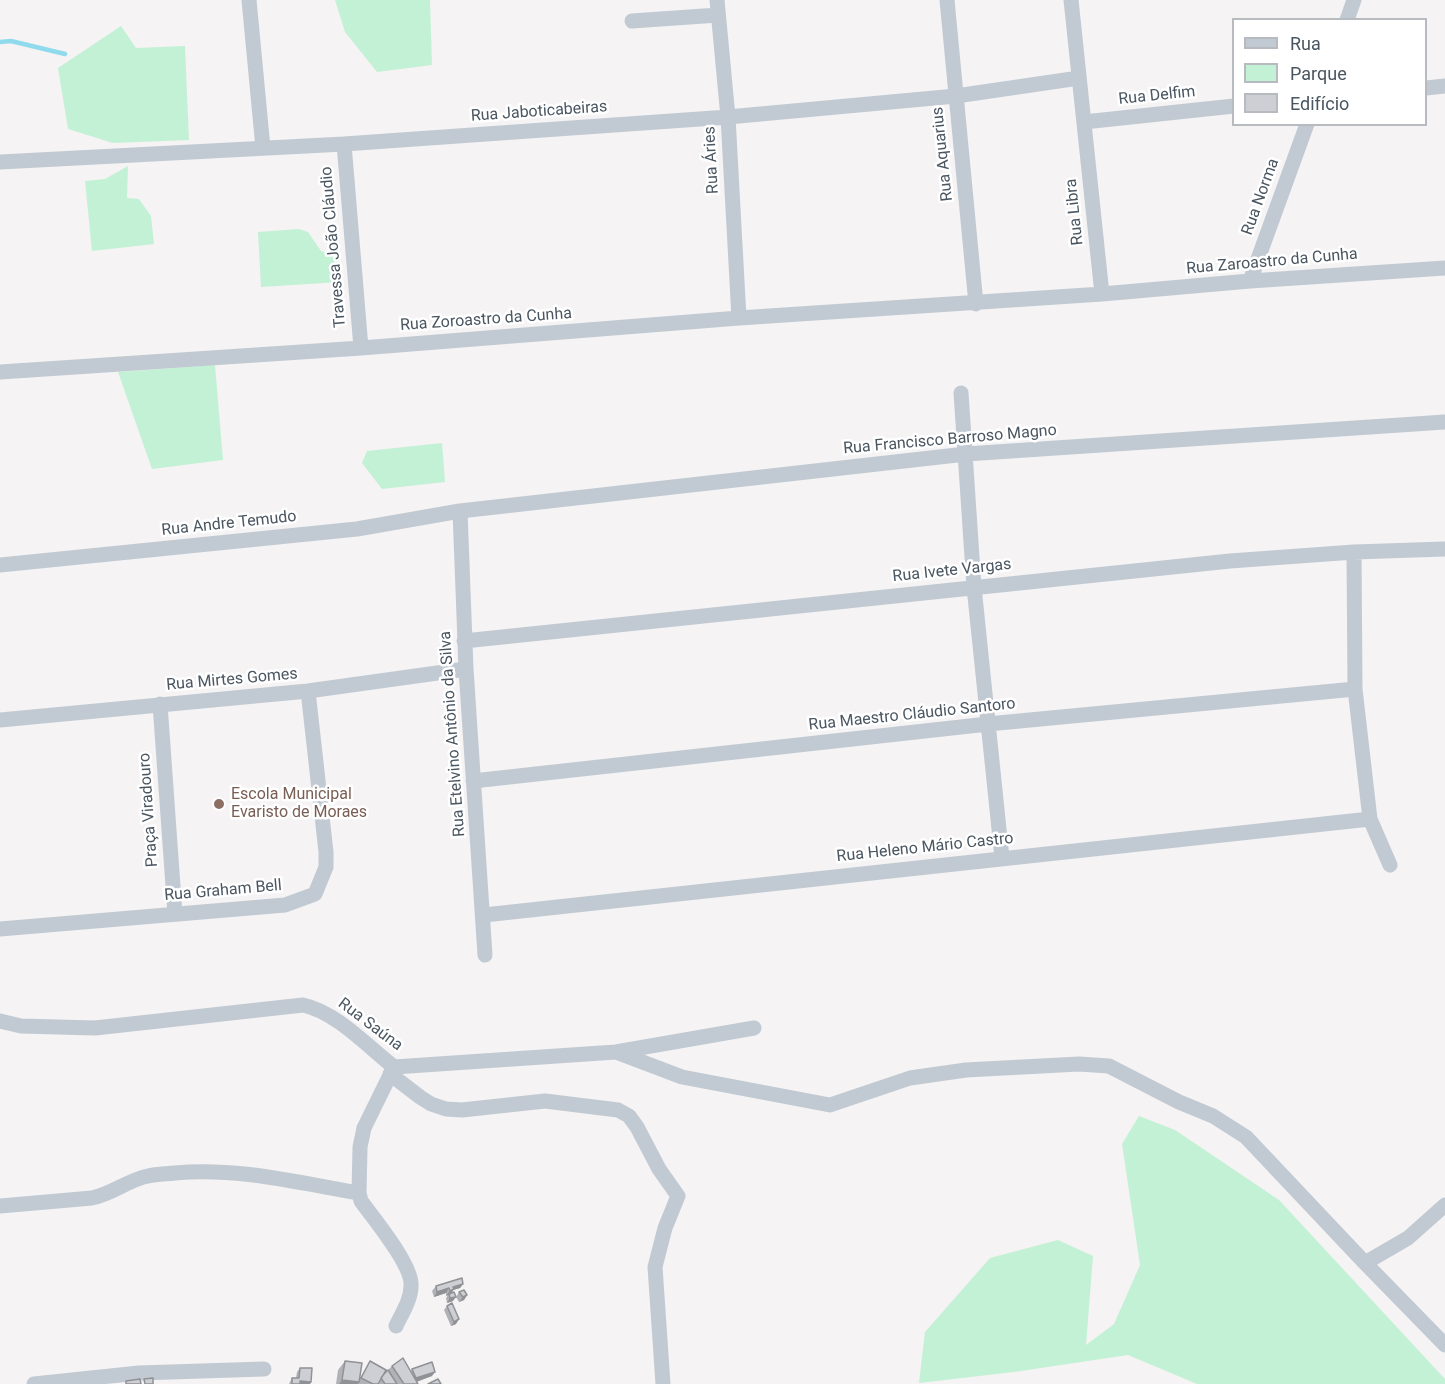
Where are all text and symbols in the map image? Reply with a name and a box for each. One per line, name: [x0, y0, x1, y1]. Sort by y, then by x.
legend: [1232, 18, 1427, 126]
text: Rua: [1290, 33, 1321, 54]
text: Parque: [1290, 63, 1347, 84]
street label: Rua Delfim: [1118, 82, 1196, 110]
text: Edifício: [1290, 93, 1349, 114]
street label: Rua Jaboticabeiras: [470, 98, 608, 126]
street label: Rua Aquarius: [928, 106, 958, 202]
street label: Rua Áries: [701, 126, 723, 194]
street label: Rua Norma: [1238, 156, 1284, 238]
street label: Travessa João Cláudio: [317, 166, 351, 328]
street label: Rua Libra: [1062, 178, 1088, 246]
street label: Rua Zaroastro da Cunha: [1186, 245, 1358, 279]
street label: Rua Zoroastro da Cunha: [399, 304, 573, 336]
street label: Rua Francisco Barroso Magno: [843, 421, 1057, 459]
street label: Rua Andre Temudo: [161, 507, 297, 541]
street label: Rua Ivete Vargas: [892, 555, 1012, 587]
street label: Rua Etelvino Antônio da Silva: [436, 630, 470, 838]
street label: Rua Mirtes Gomes: [166, 665, 298, 695]
street label: Rua Maestro Cláudio Santoro: [808, 695, 1016, 735]
street label: Praça Viradouro: [135, 752, 163, 868]
place label: Escola Municipal Evaristo de Moraes: [231, 785, 367, 823]
marker: Escola Municipal Evaristo de Moraes: [212, 797, 226, 811]
street label: Rua Heleno Mário Castro: [836, 829, 1014, 867]
street label: Rua Graham Bell: [163, 876, 283, 906]
street label: Rua Saúna: [334, 994, 406, 1056]

